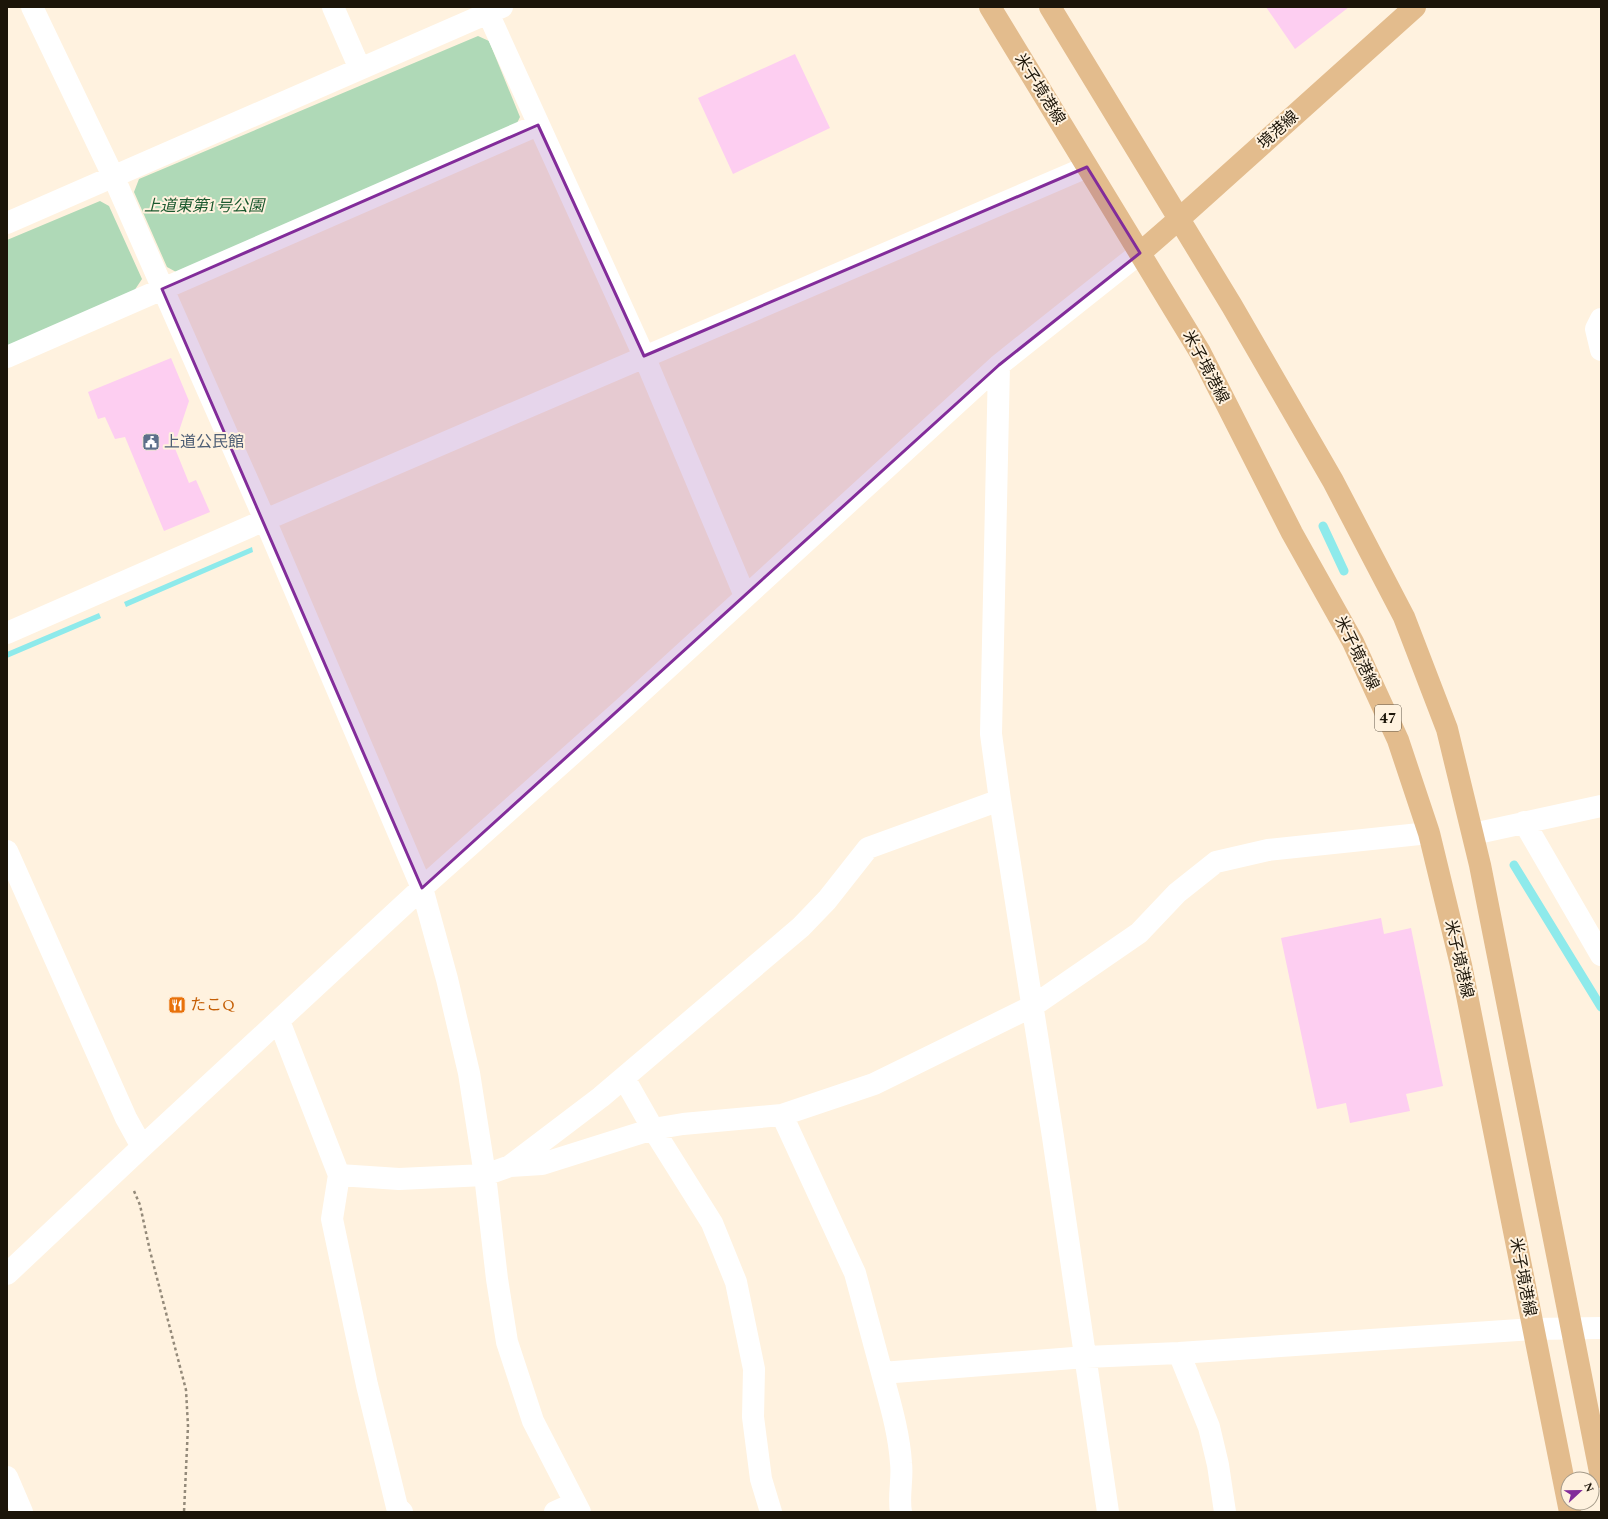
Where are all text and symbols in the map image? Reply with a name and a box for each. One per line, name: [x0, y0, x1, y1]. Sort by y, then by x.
street label: 米子境港線: [1009, 49, 1071, 129]
street label: 境港線: [1252, 105, 1304, 155]
park label: 上道東第1号公園: [144, 194, 266, 218]
street label: 米子境港線: [1177, 326, 1235, 408]
place label: 上道公民館: [164, 430, 244, 454]
public building icon: 上道公民館: [141, 432, 161, 452]
street label: 米子境港線: [1329, 612, 1385, 694]
road number: 47: [1375, 705, 1401, 731]
street label: 米子境港線: [1438, 917, 1480, 1001]
place label: たこQ: [190, 993, 235, 1017]
restaurant icon: たこQ: [167, 995, 187, 1015]
street label: 米子境港線: [1504, 1235, 1542, 1319]
north arrow: [1560, 1471, 1600, 1511]
text: N: [1579, 1480, 1598, 1495]

